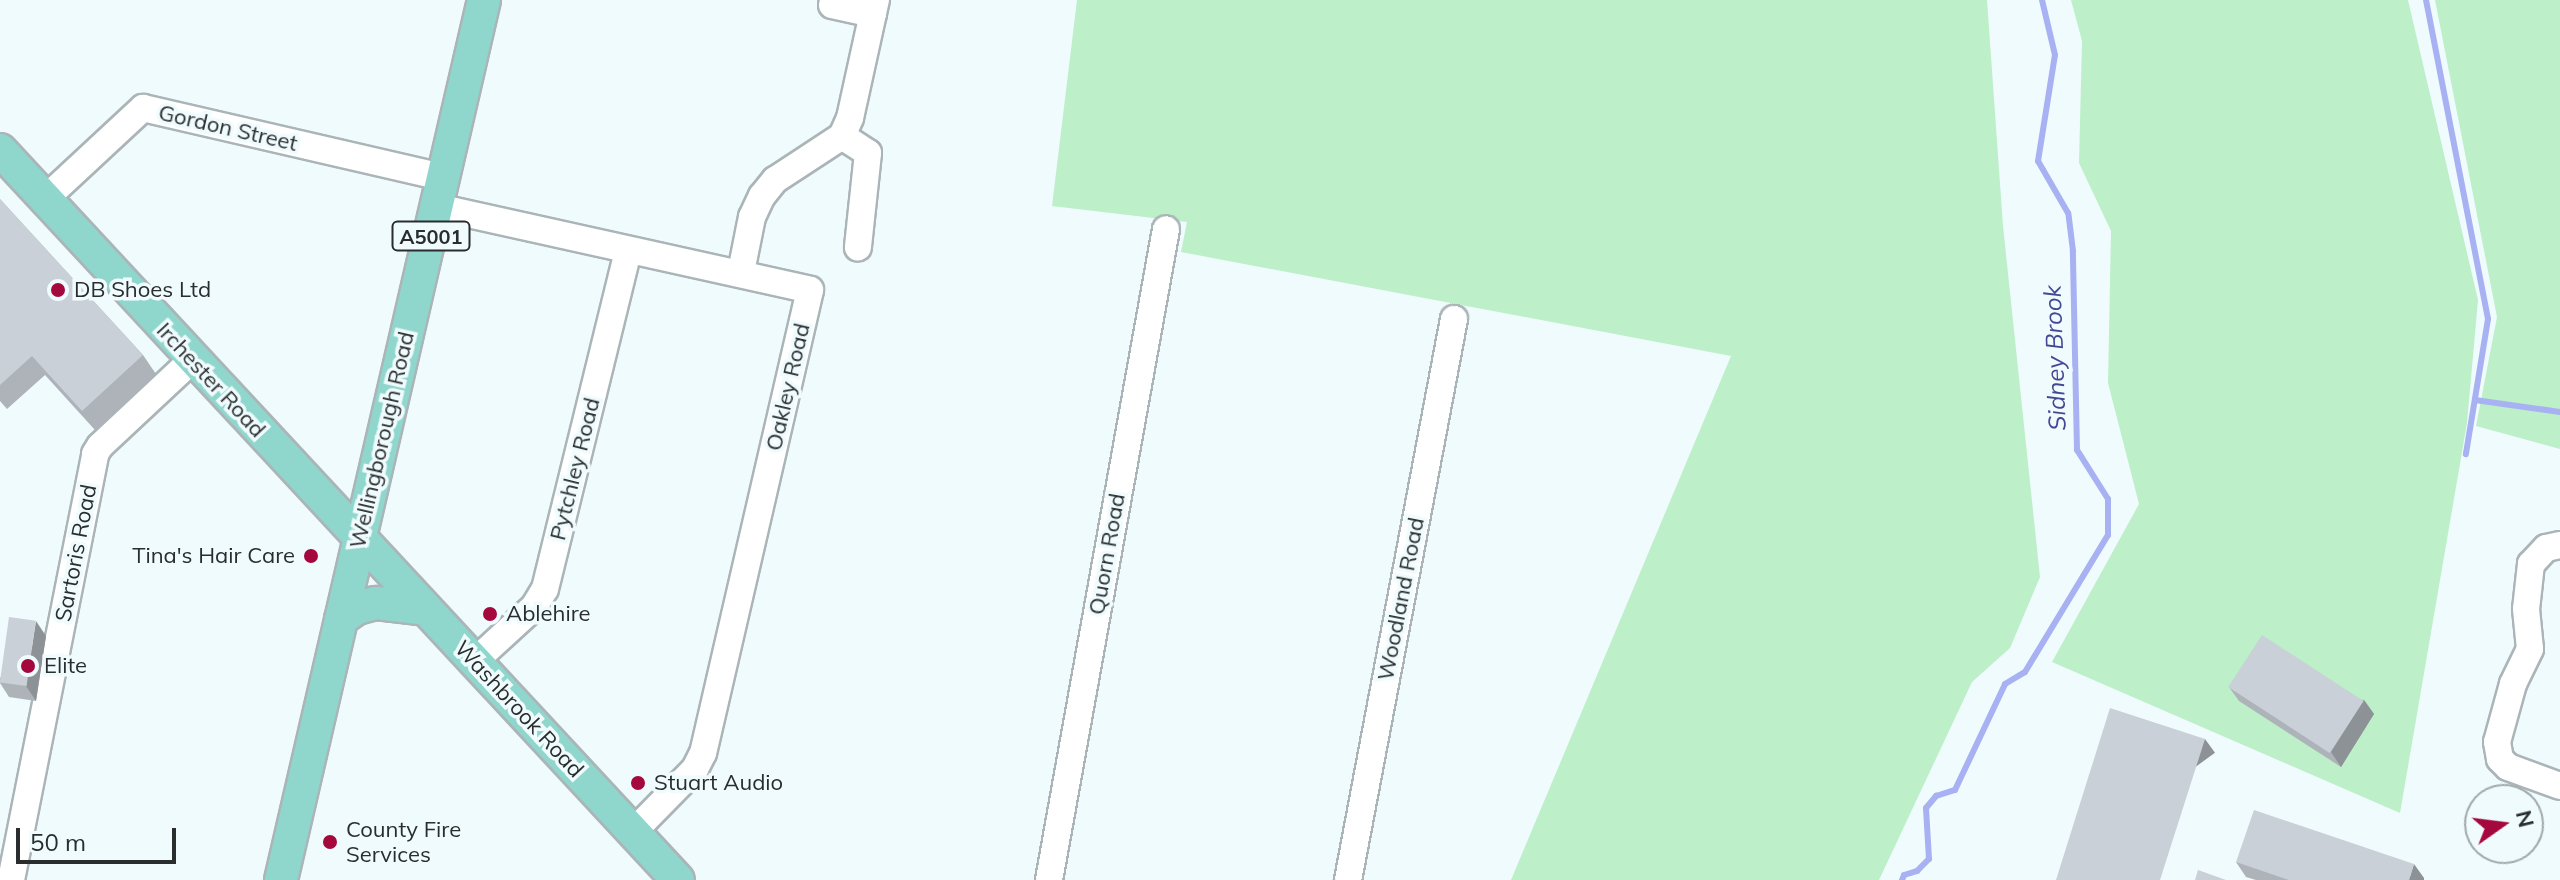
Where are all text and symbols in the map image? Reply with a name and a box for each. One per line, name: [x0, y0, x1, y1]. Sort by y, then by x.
street label: Gordon Street: [156, 99, 300, 157]
road number: A5001: [391, 220, 471, 252]
place label: DB Shoes Ltd: [74, 277, 211, 303]
marker: DB Shoes Ltd: [49, 281, 67, 299]
water label: Sidney Brook: [2038, 285, 2072, 431]
street label: Irchester Road: [151, 317, 271, 443]
street label: Oakley Road: [761, 321, 815, 453]
street label: Wellingborough Road: [344, 329, 420, 551]
street label: Pytchley Road: [545, 395, 605, 543]
street label: Sartoris Road: [50, 482, 102, 624]
street label: Quorn Road: [1083, 491, 1131, 617]
street label: Woodland Road: [1372, 515, 1430, 683]
place label: Tina's Hair Care: [132, 543, 295, 569]
marker: Tina's Hair Care: [302, 547, 320, 565]
place label: Ablehire: [506, 601, 591, 627]
marker: Ablehire: [481, 605, 499, 623]
street label: Washbrook Road: [449, 635, 589, 783]
place label: Elite: [44, 653, 87, 679]
marker: Elite: [19, 657, 37, 675]
place label: Stuart Audio: [654, 770, 783, 796]
marker: Stuart Audio: [629, 774, 647, 792]
north arrow: [2464, 784, 2544, 864]
text: N: [2510, 807, 2541, 830]
scale bar: [20, 812, 180, 862]
place label: County Fire Services: [346, 816, 461, 868]
text: 50 m: [30, 827, 86, 857]
marker: County Fire Services: [321, 833, 339, 851]

